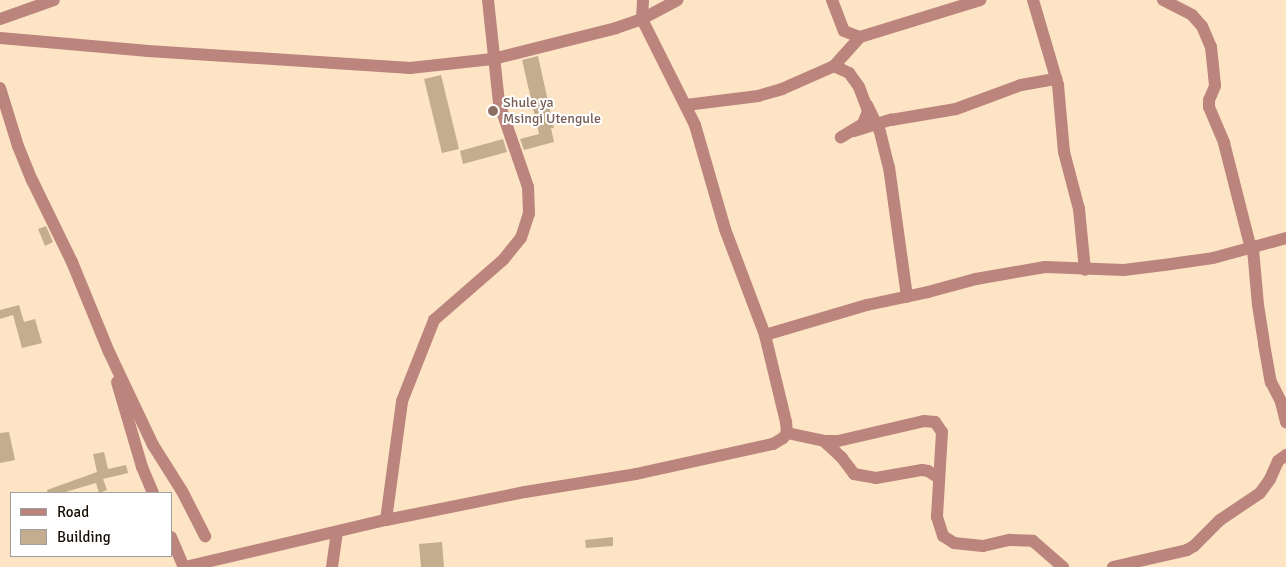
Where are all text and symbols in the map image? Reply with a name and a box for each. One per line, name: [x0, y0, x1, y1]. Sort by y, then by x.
place label: Shule ya Msingi Utengule: [503, 95, 601, 128]
marker: Shule ya Msingi Utengule: [487, 105, 499, 117]
legend: [10, 492, 172, 557]
text: Road: [57, 503, 89, 521]
text: Building: [57, 528, 111, 546]

